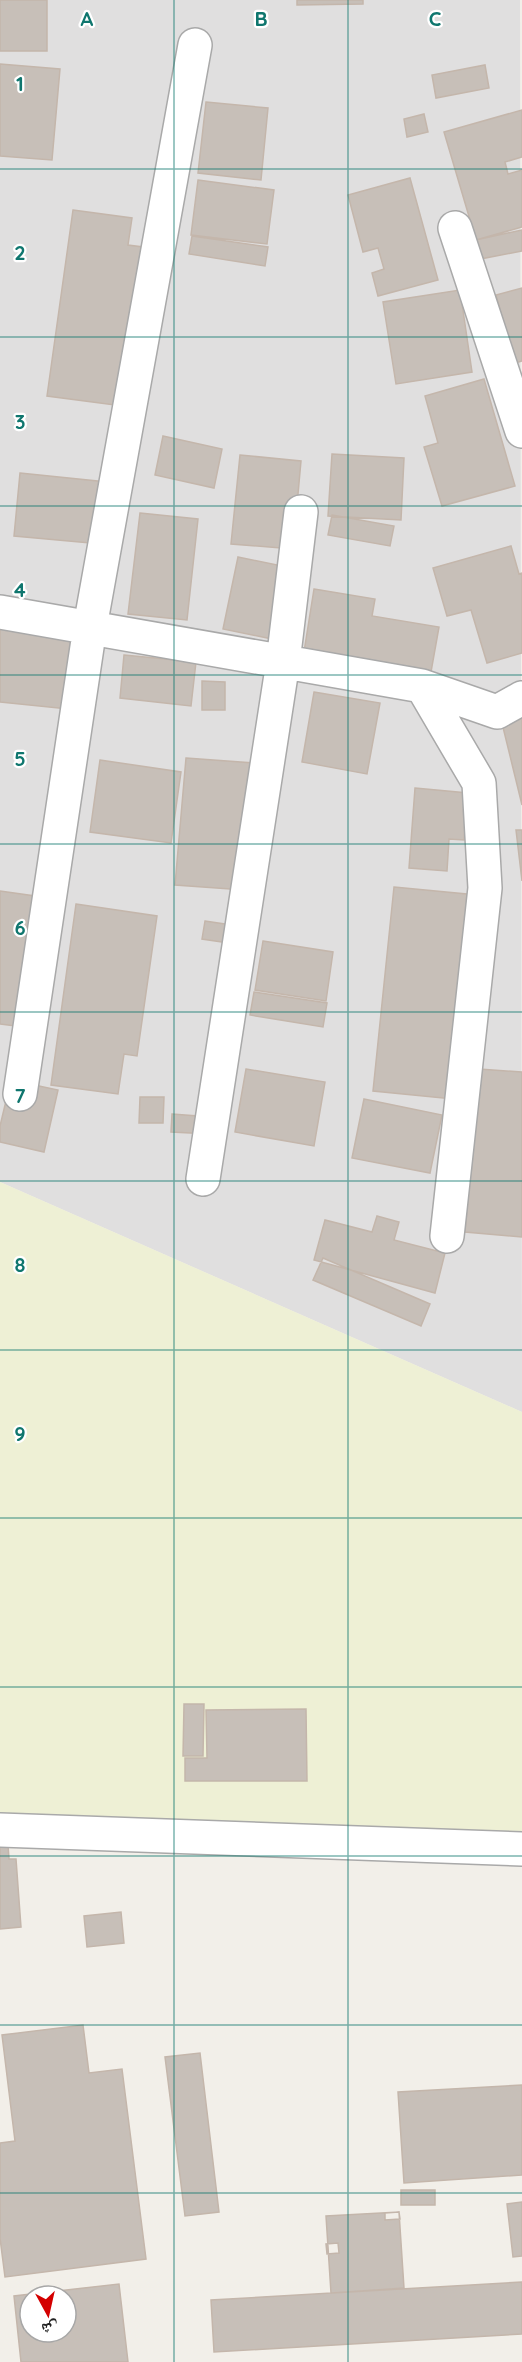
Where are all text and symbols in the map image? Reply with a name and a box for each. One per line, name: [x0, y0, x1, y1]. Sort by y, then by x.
text: A: [81, 6, 94, 31]
text: B: [254, 6, 268, 31]
text: C: [429, 6, 442, 31]
text: 1: [16, 71, 24, 96]
text: 2: [14, 240, 26, 265]
text: 3: [15, 409, 25, 434]
text: 4: [14, 577, 26, 602]
text: 5: [14, 746, 26, 771]
text: 6: [14, 915, 26, 940]
text: 7: [15, 1083, 26, 1108]
text: 8: [15, 1252, 26, 1277]
text: 9: [14, 1421, 26, 1446]
north arrow: [18, 2284, 78, 2344]
text: ش: [40, 2318, 60, 2340]

